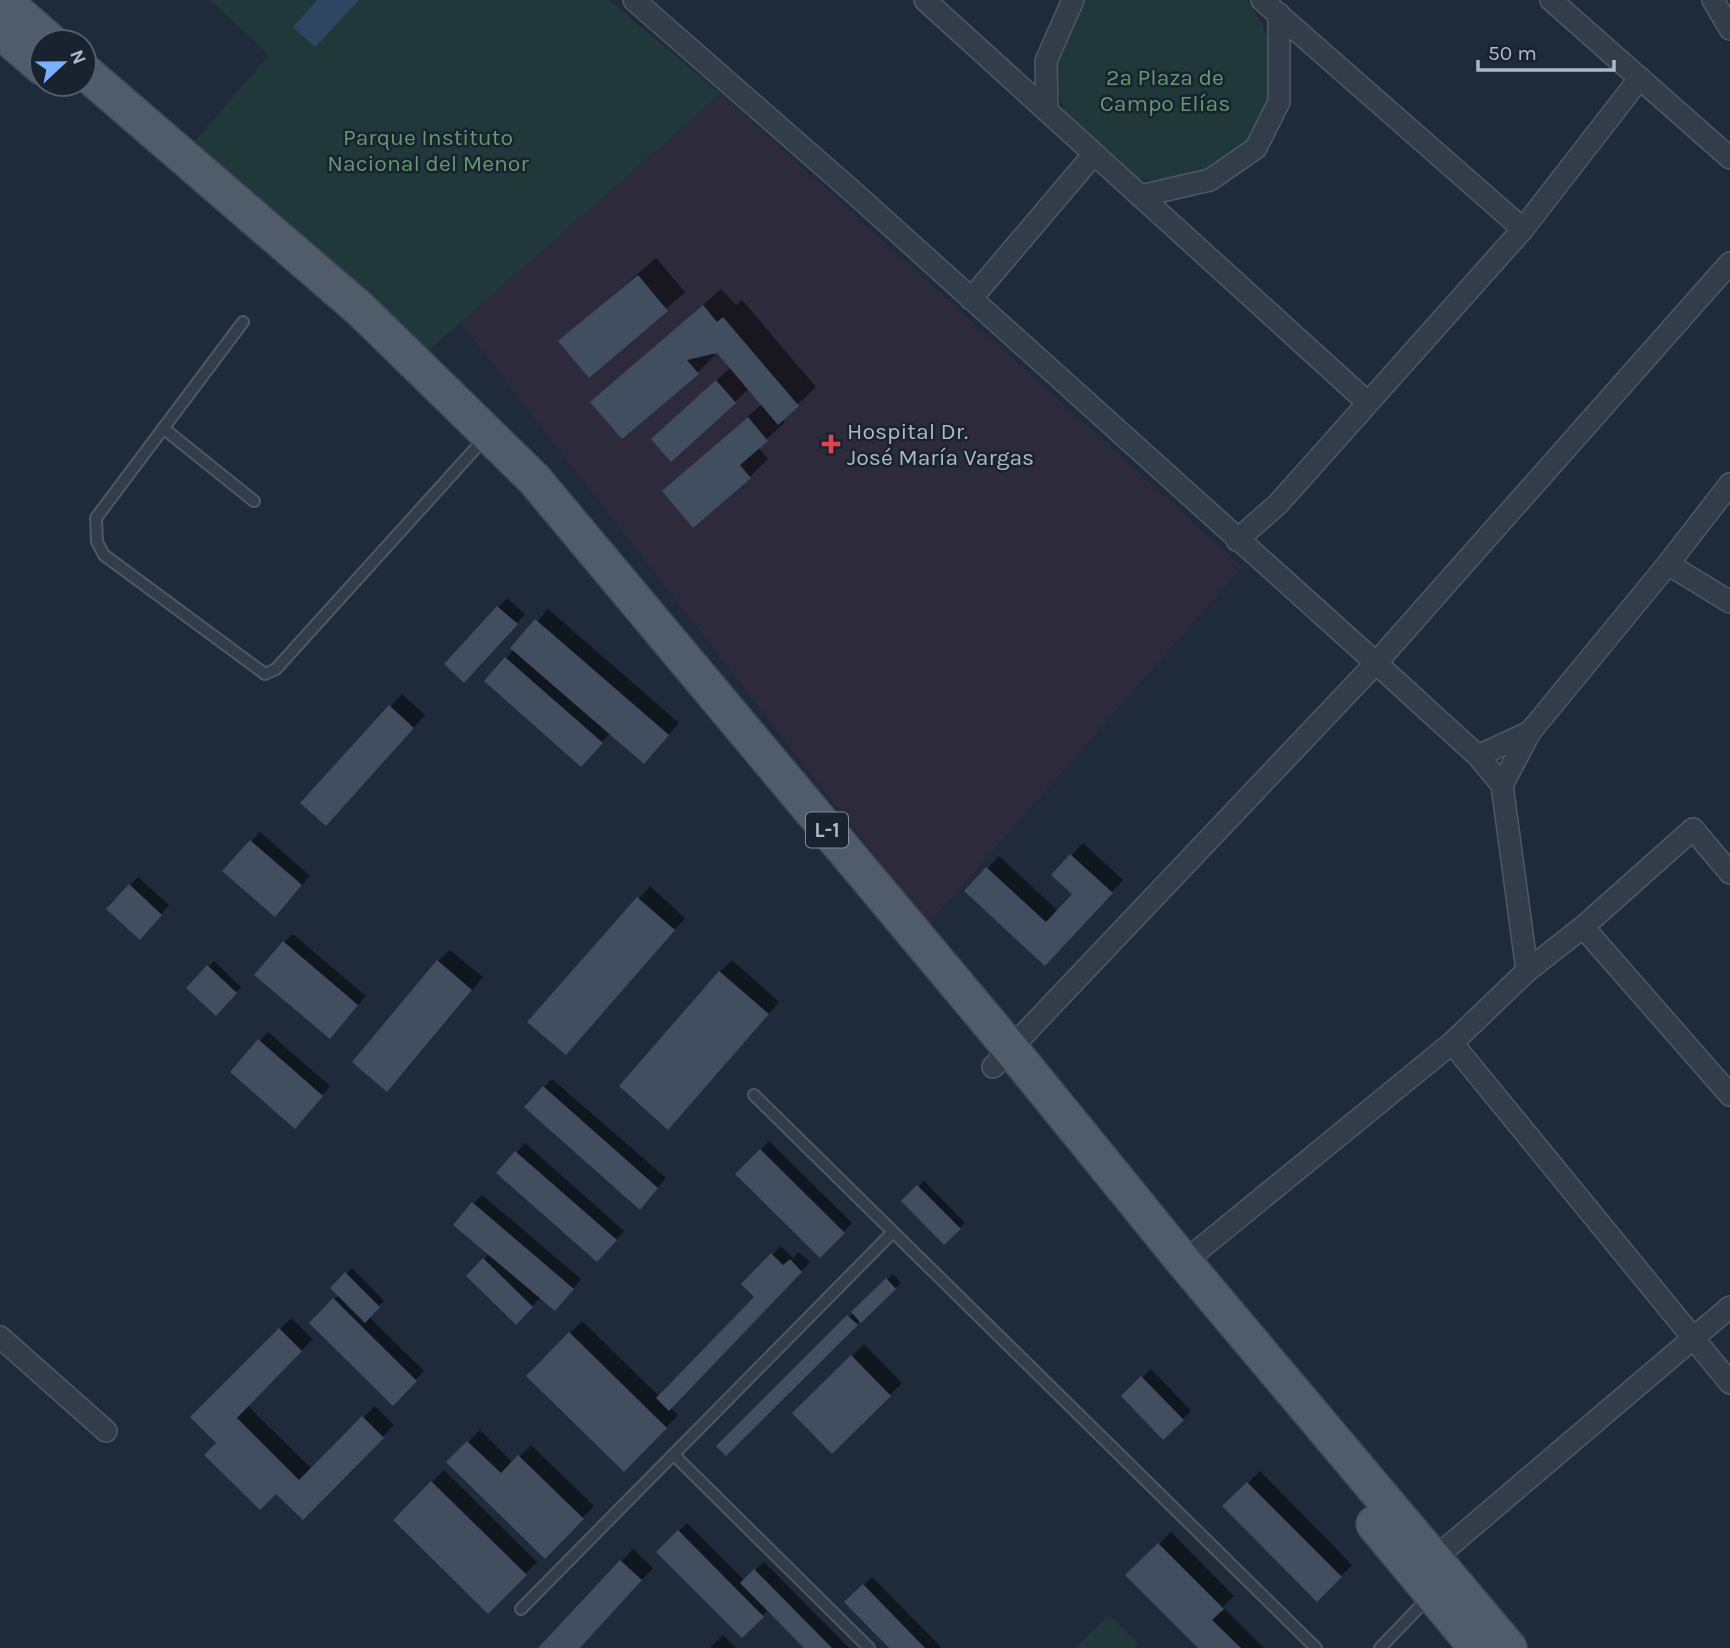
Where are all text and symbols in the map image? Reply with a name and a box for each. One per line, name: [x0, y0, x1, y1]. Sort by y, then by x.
north arrow: [28, 28, 98, 98]
scale bar: [1478, 28, 1614, 72]
text: 50 m: [1488, 41, 1537, 65]
text: N: [65, 47, 91, 67]
park label: 2ª Plaza de Campo Elías: [1100, 64, 1230, 117]
park label: Parque Instituto Nacional del Menor: [327, 124, 529, 177]
place label: Hospital Dr. José María Vargas: [847, 418, 1034, 471]
marker: Hospital Dr. José María Vargas: [821, 434, 841, 454]
road number: L-1: [806, 812, 848, 848]

